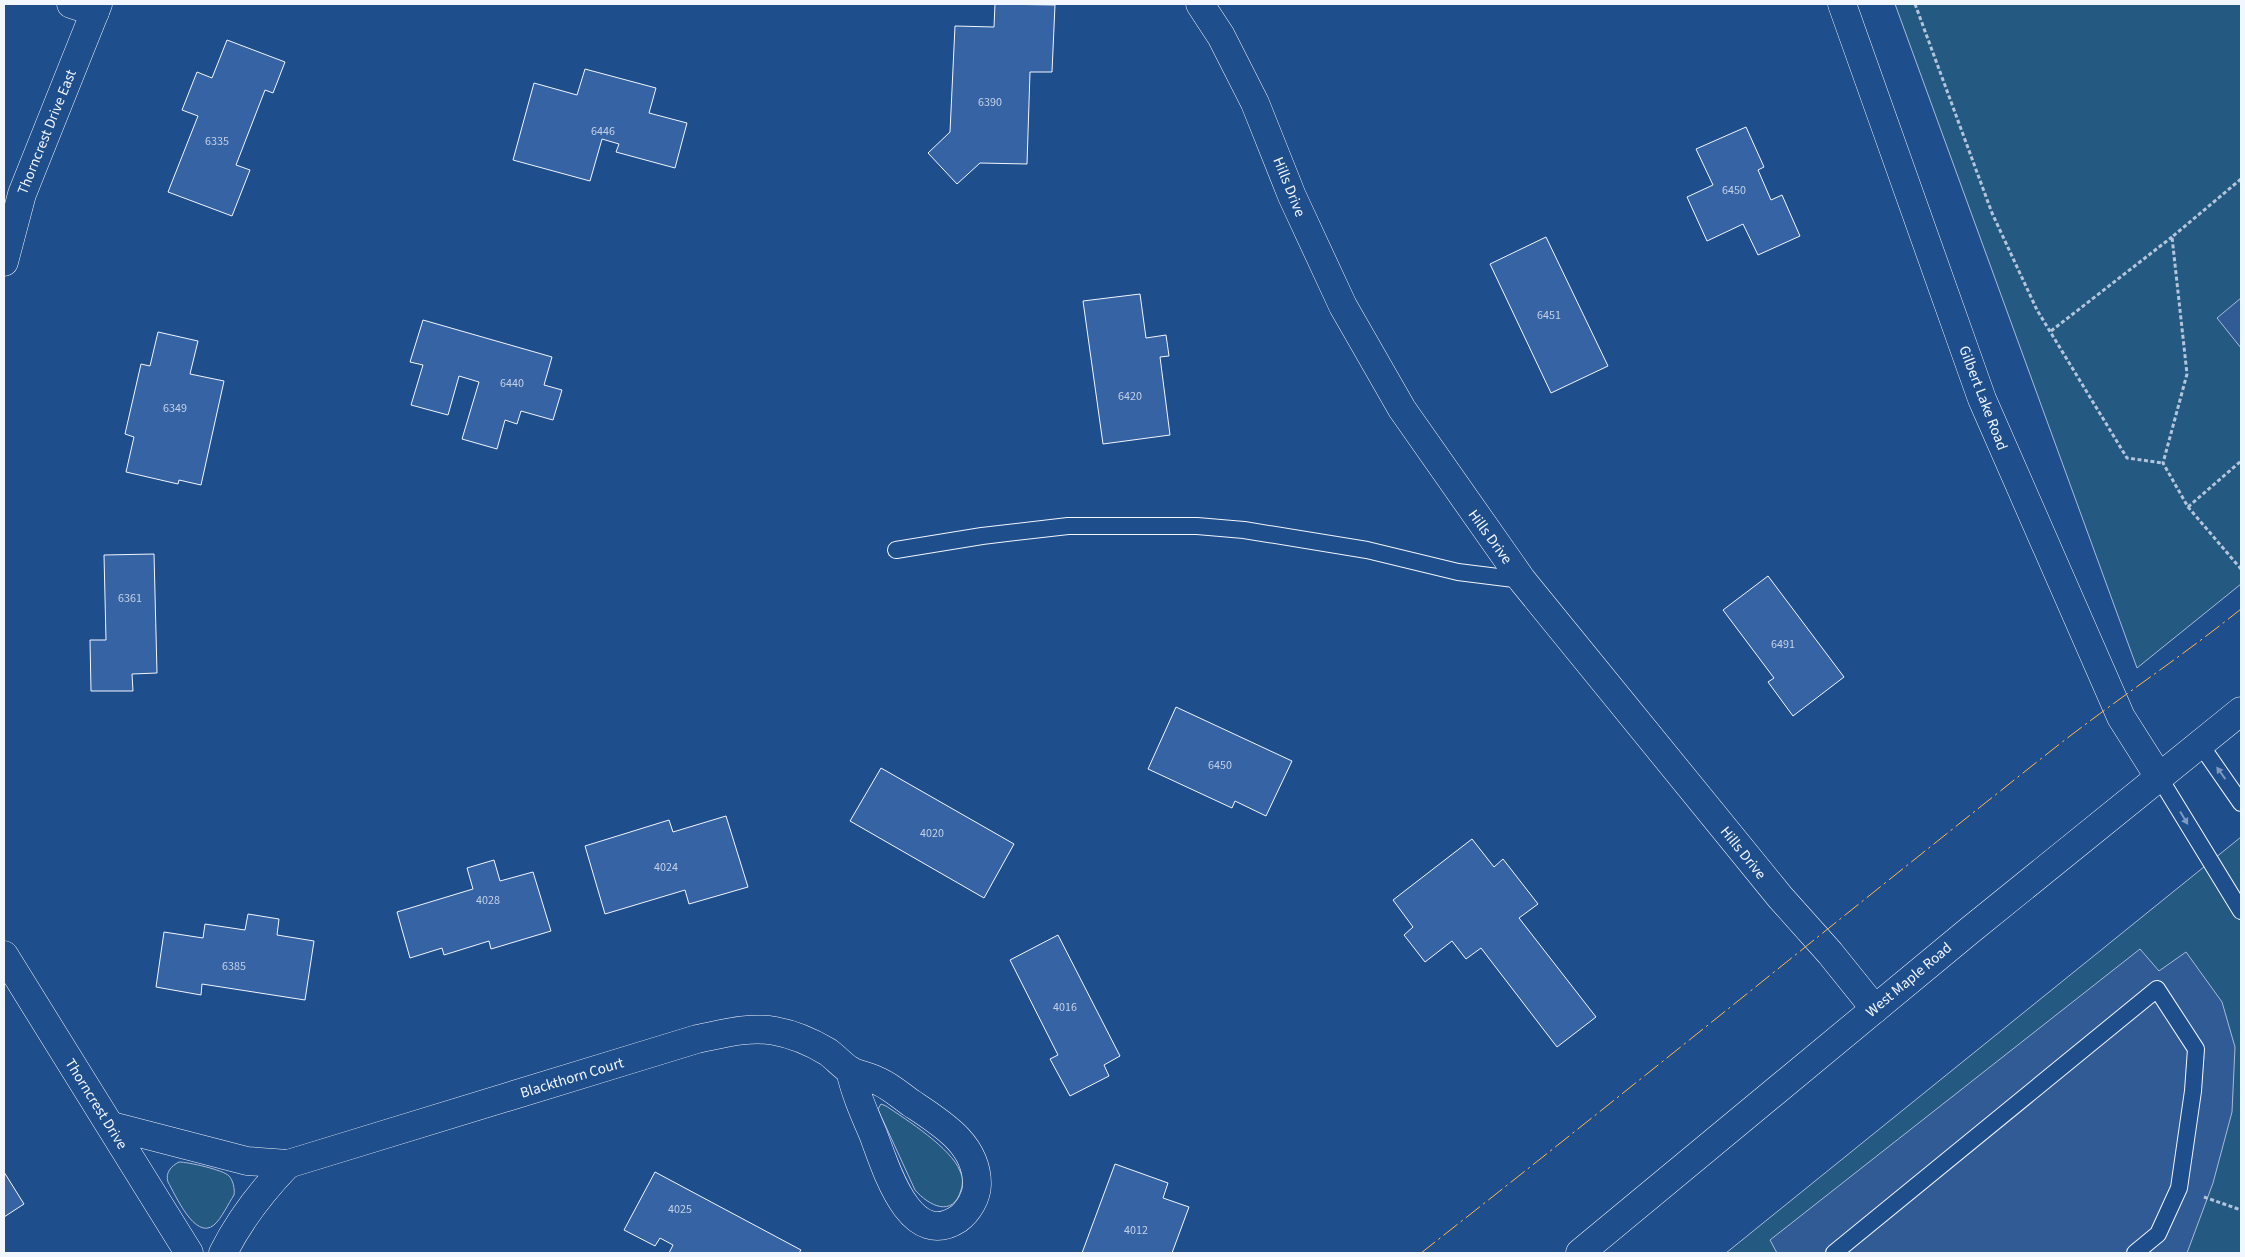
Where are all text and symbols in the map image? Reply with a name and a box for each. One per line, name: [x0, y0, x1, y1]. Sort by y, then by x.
street label: Thorncrest Drive East: [12, 66, 82, 198]
house number: 6390: [978, 94, 1002, 111]
house number: 6446: [591, 123, 615, 140]
house number: 6335: [205, 133, 229, 150]
street label: Hills Drive: [1267, 154, 1311, 220]
house number: 6450: [1722, 182, 1746, 199]
house number: 6451: [1537, 307, 1561, 324]
street label: Gilbert Lake Road: [1953, 343, 2013, 453]
house number: 6440: [500, 375, 524, 392]
house number: 6420: [1118, 388, 1142, 405]
house number: 6349: [163, 400, 187, 417]
street label: Hills Drive: [1463, 505, 1517, 569]
house number: 6361: [118, 590, 142, 607]
house number: 6491: [1771, 636, 1795, 653]
house number: 6450: [1208, 757, 1232, 774]
one-way arrow: [2216, 766, 2226, 780]
one-way arrow: [2180, 812, 2189, 825]
street label: Hills Drive: [1715, 822, 1771, 884]
house number: 4020: [920, 825, 944, 842]
house number: 4024: [654, 859, 678, 876]
house number: 4028: [476, 892, 500, 909]
street label: West Maple Road: [1861, 938, 1957, 1022]
house number: 6385: [222, 958, 246, 975]
house number: 4016: [1053, 999, 1077, 1016]
street label: Blackthorn Court: [518, 1052, 626, 1104]
street label: Thorncrest Drive: [60, 1054, 132, 1154]
house number: 4025: [668, 1201, 692, 1218]
house number: 4012: [1124, 1222, 1148, 1239]

